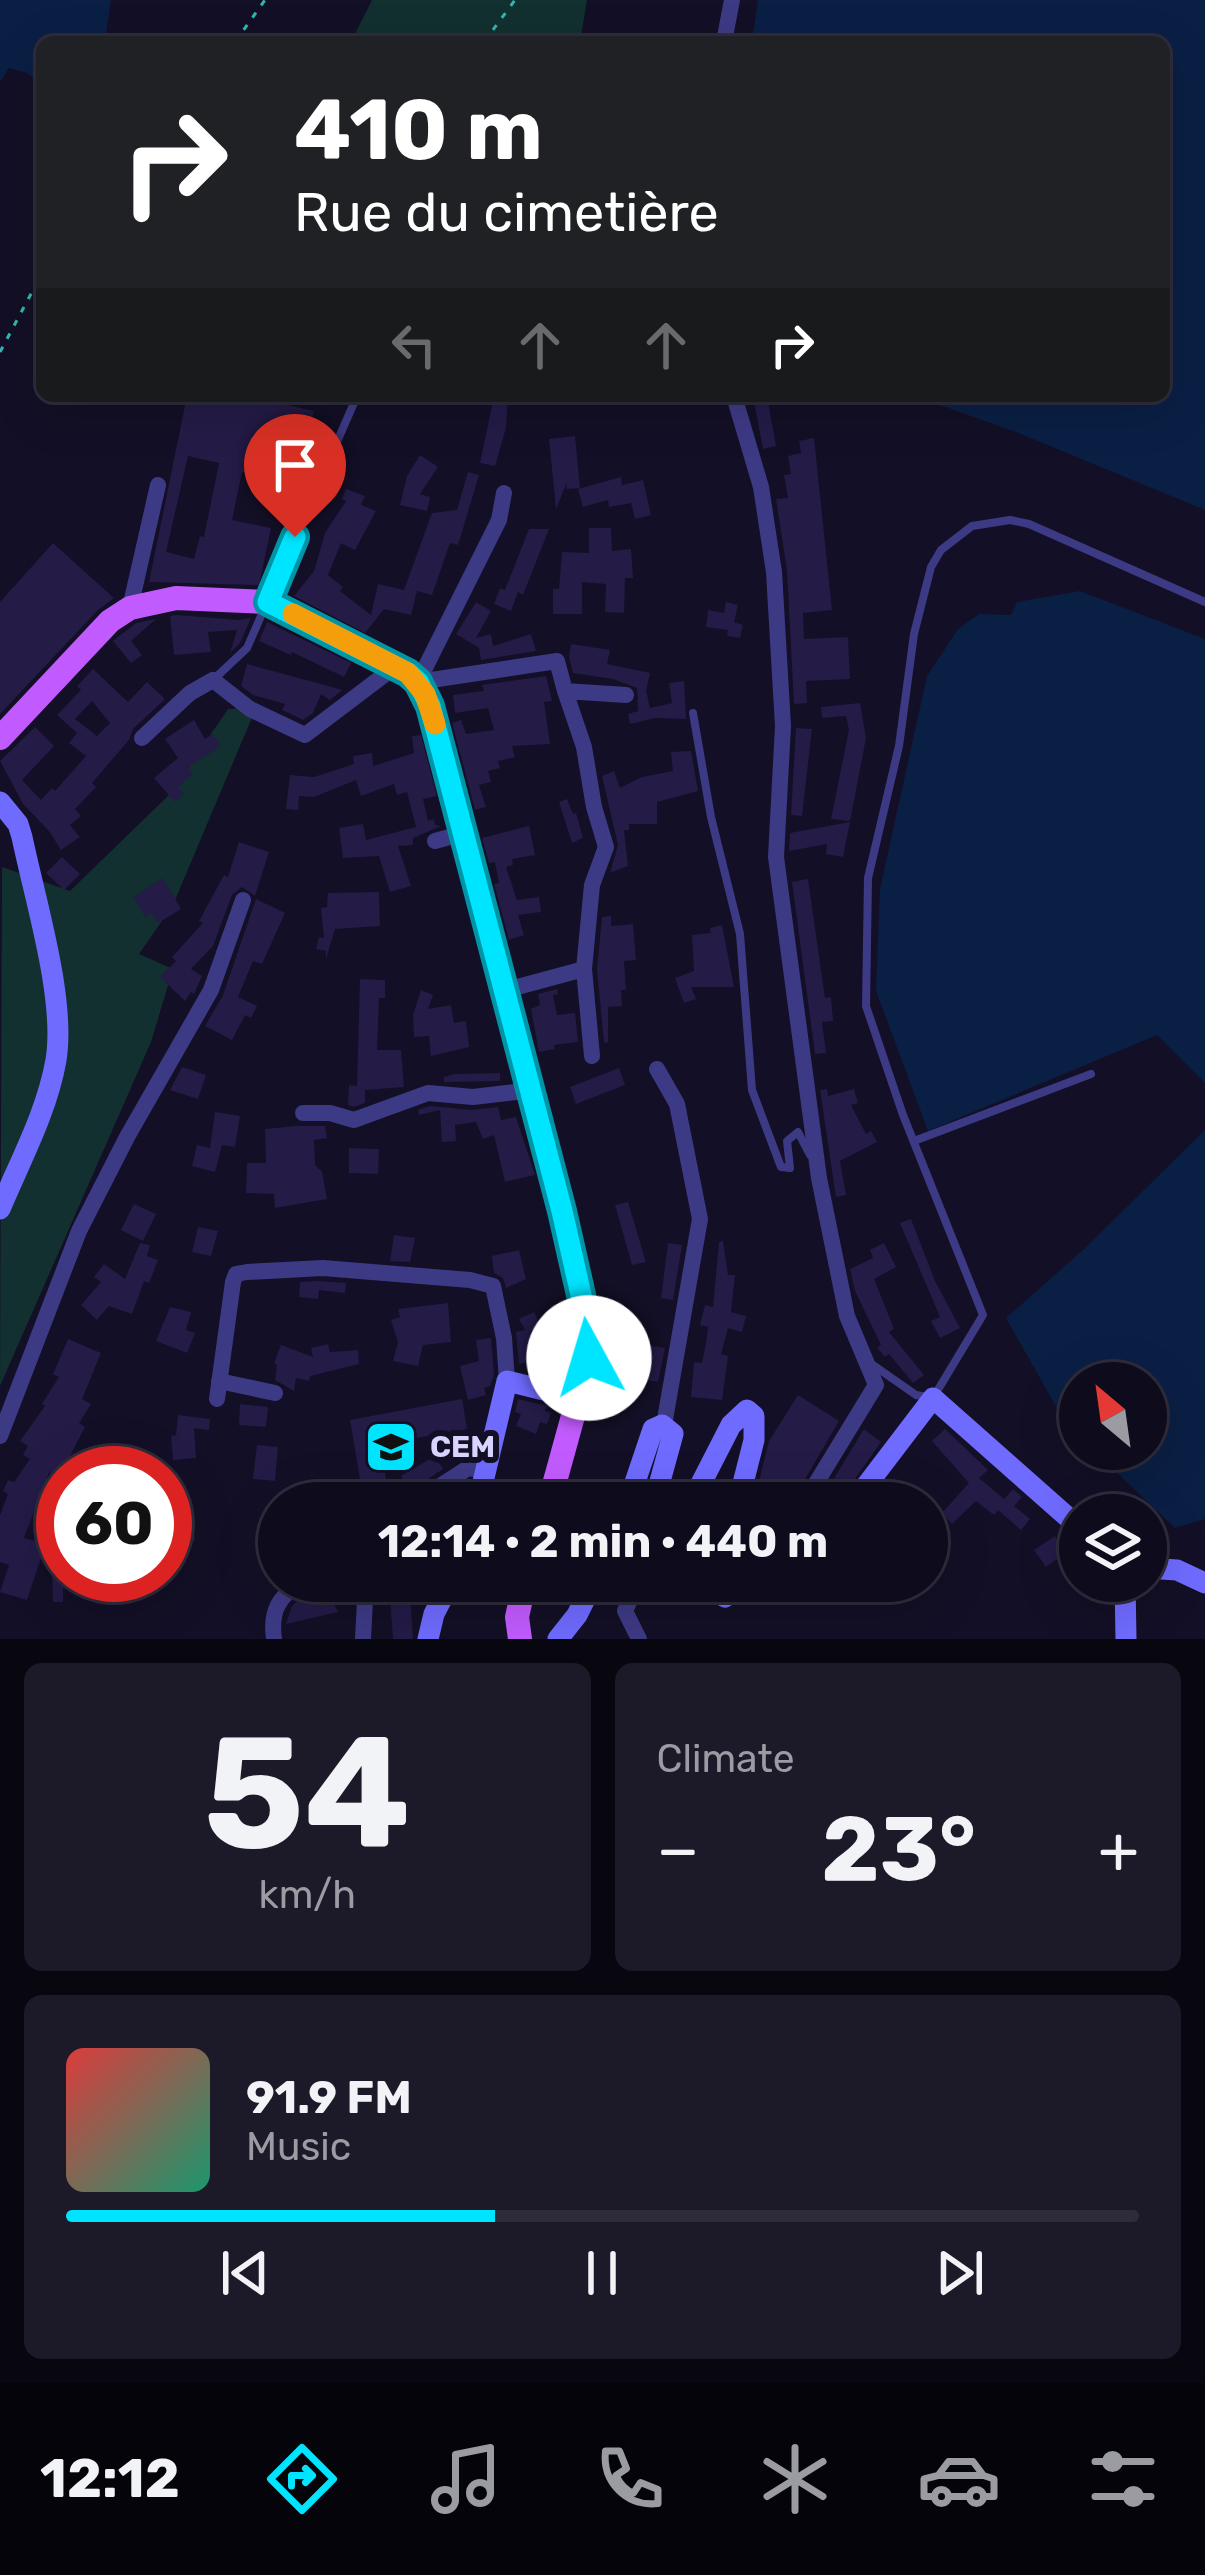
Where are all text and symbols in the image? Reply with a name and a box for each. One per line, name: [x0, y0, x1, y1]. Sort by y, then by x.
text: 410 m: [294, 80, 543, 180]
icon: right: [96, 84, 252, 240]
text: Rue du cimetière: [294, 181, 719, 245]
icon: left: [381, 312, 447, 378]
icon: ahead: [507, 312, 573, 378]
icon: ahead: [633, 312, 699, 378]
icon: right: [759, 312, 825, 378]
pin: [244, 414, 346, 537]
icon: arrive: [262, 432, 328, 498]
position arrow: [526, 1295, 652, 1421]
north arrow: [1059, 1362, 1167, 1470]
map controls: [1059, 1362, 1167, 1602]
school or university icon: CEM: [363, 1419, 419, 1475]
place label: CEM: [430, 1429, 495, 1465]
speed limit sign: 60: [36, 1446, 192, 1602]
button: layers: [1059, 1494, 1167, 1602]
text: 12:14 · 2 min · 440 m: [378, 1515, 828, 1568]
text: 54: [204, 1701, 411, 1886]
text: Climate: [657, 1736, 795, 1782]
text: 23°: [821, 1796, 976, 1903]
text: −: [657, 1810, 699, 1889]
text: +: [1098, 1810, 1139, 1889]
text: km/h: [259, 1872, 356, 1918]
text: 91.9 FM: [246, 2071, 412, 2124]
text: Music: [246, 2124, 351, 2170]
icon: previous: [212, 2240, 278, 2306]
icon: pause: [569, 2240, 635, 2306]
icon: next: [927, 2240, 993, 2306]
icon: directions: [260, 2437, 344, 2521]
icon: music: [424, 2437, 508, 2521]
icon: phone: [588, 2437, 672, 2521]
icon: climate: [753, 2437, 837, 2521]
icon: car: [917, 2437, 1001, 2521]
icon: filters: [1081, 2437, 1165, 2521]
text: 12:12: [40, 2447, 180, 2511]

